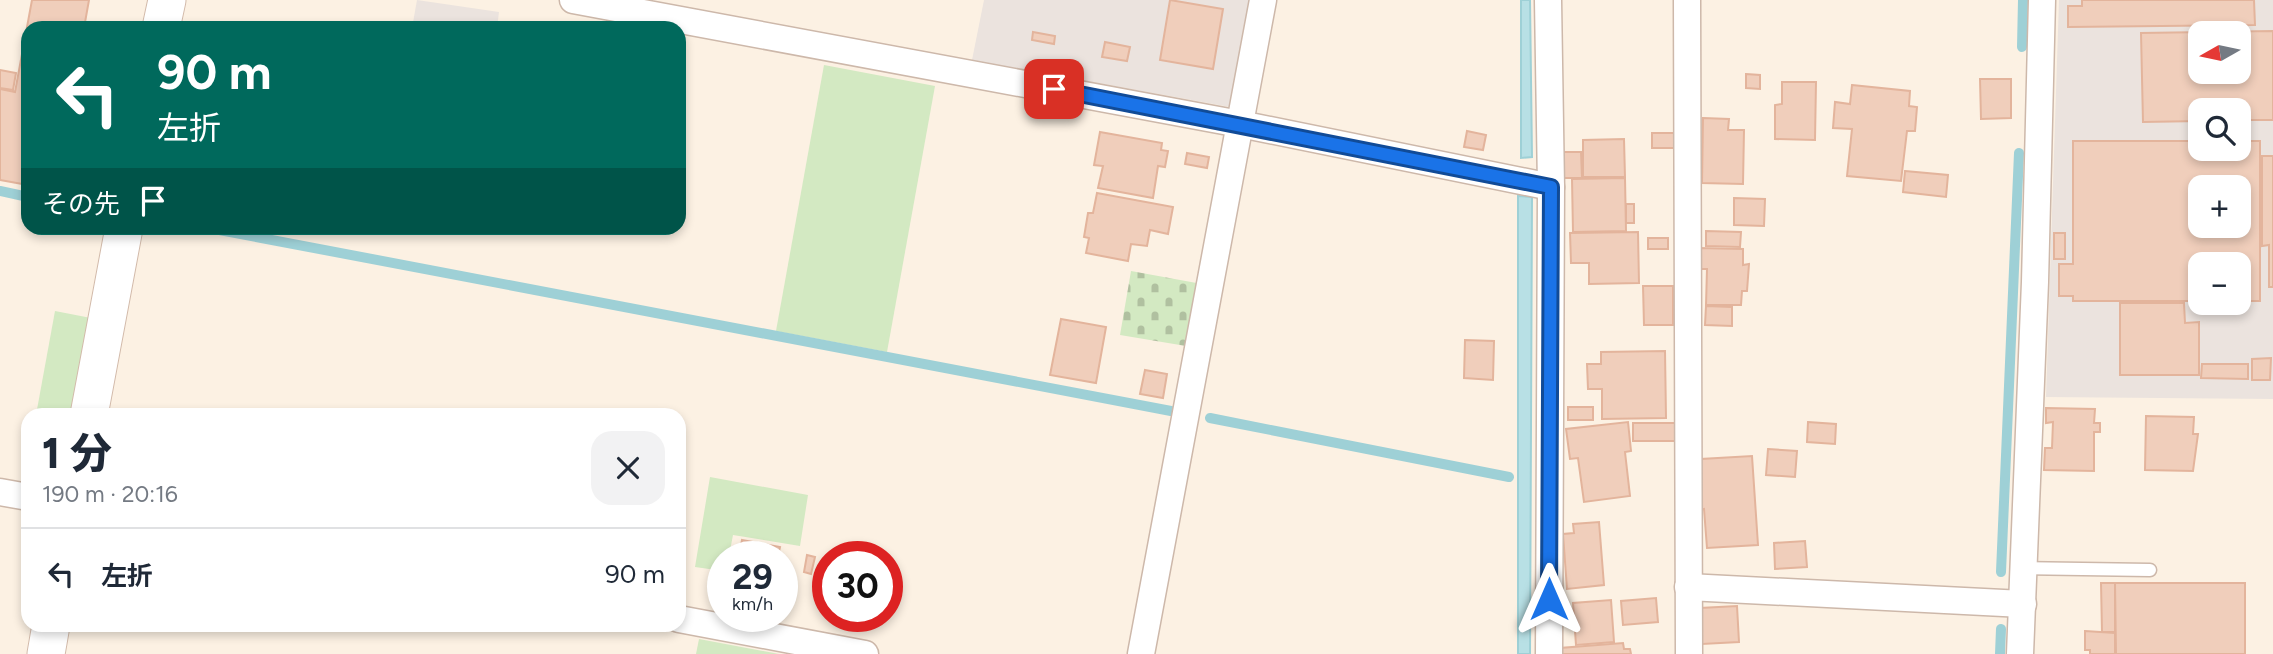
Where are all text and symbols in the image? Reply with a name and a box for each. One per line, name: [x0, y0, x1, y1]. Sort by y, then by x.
north arrow: [2188, 21, 2250, 84]
map controls: [2188, 21, 2251, 315]
text: 90 m: [157, 42, 272, 101]
icon: left: [42, 49, 133, 140]
pin: [1024, 59, 1084, 119]
icon: arrive: [1035, 70, 1073, 108]
button: search: [2188, 98, 2251, 161]
text: 左折: [157, 109, 221, 147]
button: +: [2188, 175, 2251, 238]
icon: arrive: [134, 182, 172, 220]
text: その先: [42, 188, 120, 220]
button: −: [2188, 252, 2251, 315]
text: 1 分: [42, 428, 112, 479]
button: close: [591, 431, 665, 505]
text: 190 m · 20:16: [42, 480, 178, 508]
speed limit sign: 30: [812, 541, 903, 632]
icon: left: [42, 555, 80, 593]
text: 29: [732, 556, 773, 598]
text: 90 m: [605, 558, 665, 590]
text: 左折: [101, 560, 153, 592]
position arrow: [1512, 562, 1586, 636]
text: km/h: [732, 593, 773, 615]

